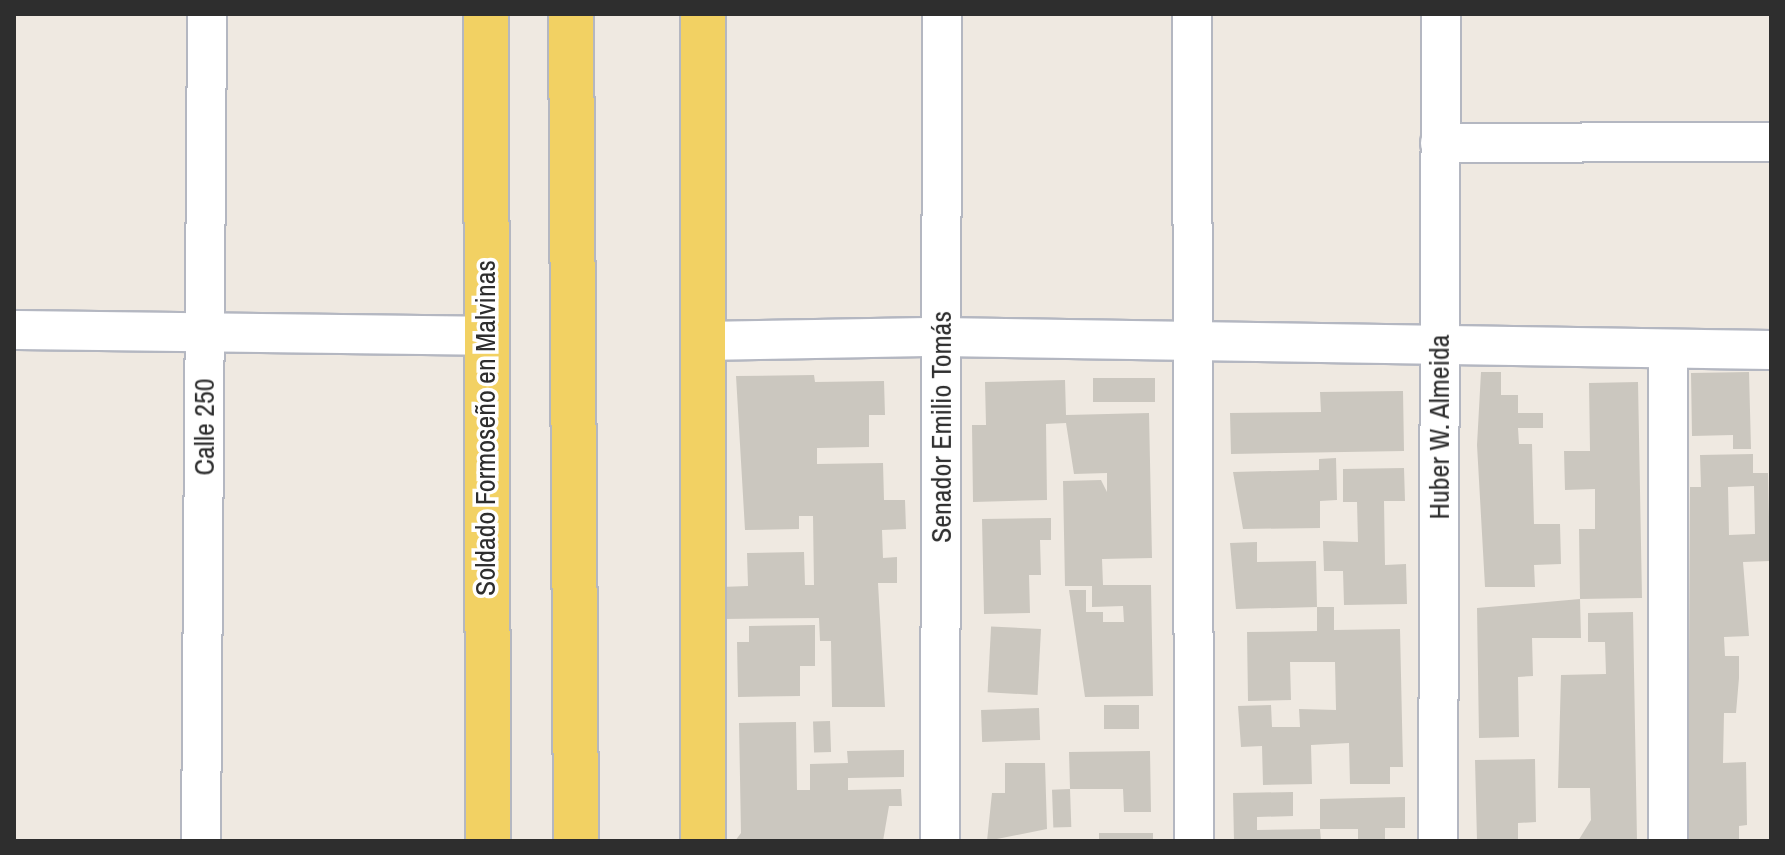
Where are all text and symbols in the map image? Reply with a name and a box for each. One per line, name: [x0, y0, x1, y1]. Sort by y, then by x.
street label: Soldado Formoseño en Malvinas: [468, 260, 502, 596]
street label: Senador Emilio Tomás: [924, 311, 958, 543]
street label: Huber W. Almeida: [1422, 334, 1456, 520]
street label: Calle 250: [187, 379, 221, 475]

